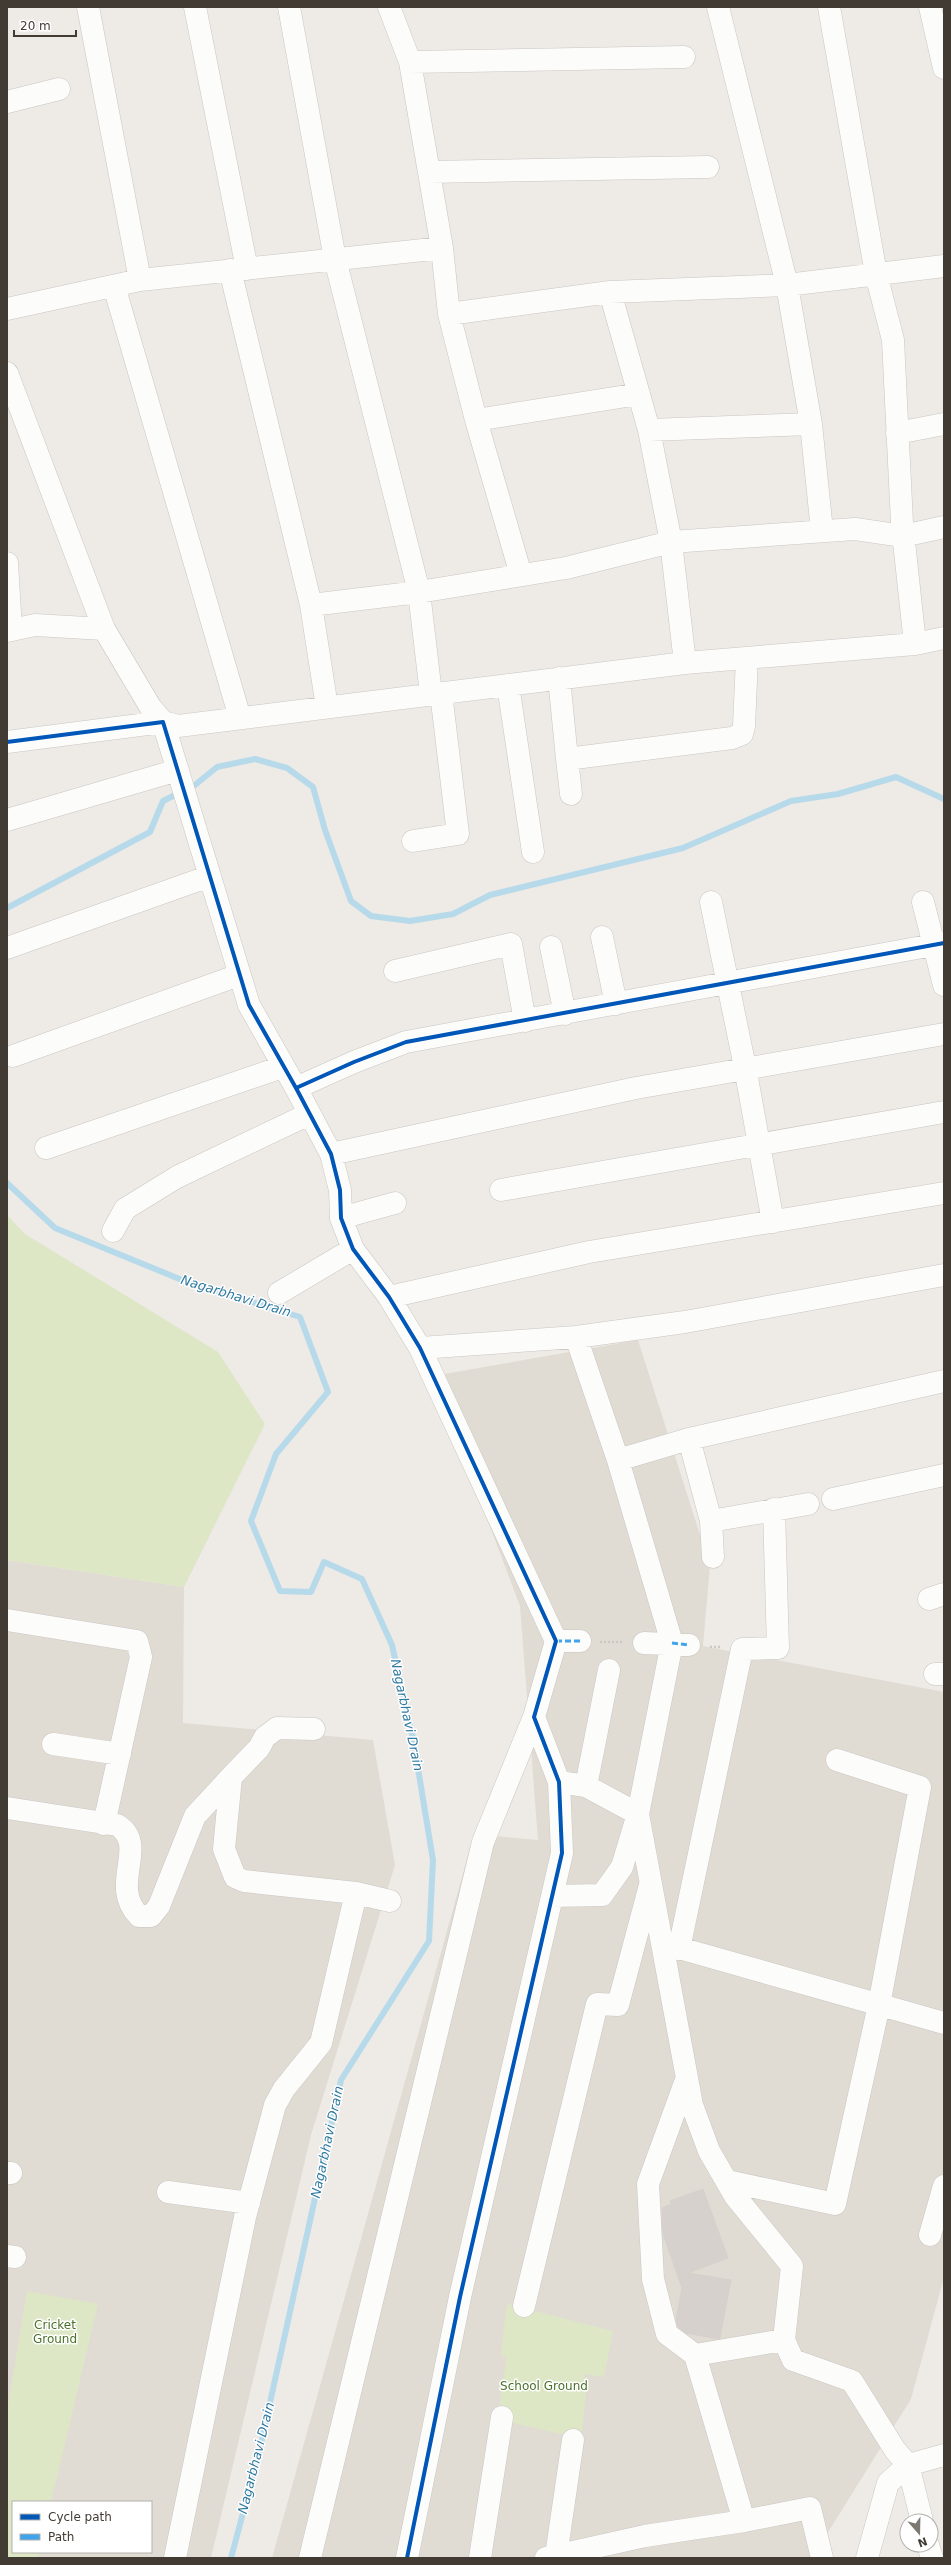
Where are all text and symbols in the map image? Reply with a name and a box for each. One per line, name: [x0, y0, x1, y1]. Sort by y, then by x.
scale bar: [14, 12, 76, 38]
text: 20 m: [20, 19, 51, 33]
water label: Nagarbhavi Drain: [179, 1272, 293, 1320]
water label: Nagarbhavi Drain: [388, 1658, 426, 1772]
water label: Nagarbhavi Drain: [308, 2085, 346, 2199]
park label: Cricket Ground: [33, 2318, 77, 2346]
park label: School Ground: [500, 2379, 588, 2393]
water label: Nagarbhavi Drain: [235, 2401, 277, 2515]
legend: [12, 2501, 152, 2553]
text: Cycle path: [48, 2510, 112, 2524]
north arrow: [899, 2513, 939, 2553]
text: Path: [48, 2530, 74, 2544]
text: N: [916, 2534, 929, 2550]

